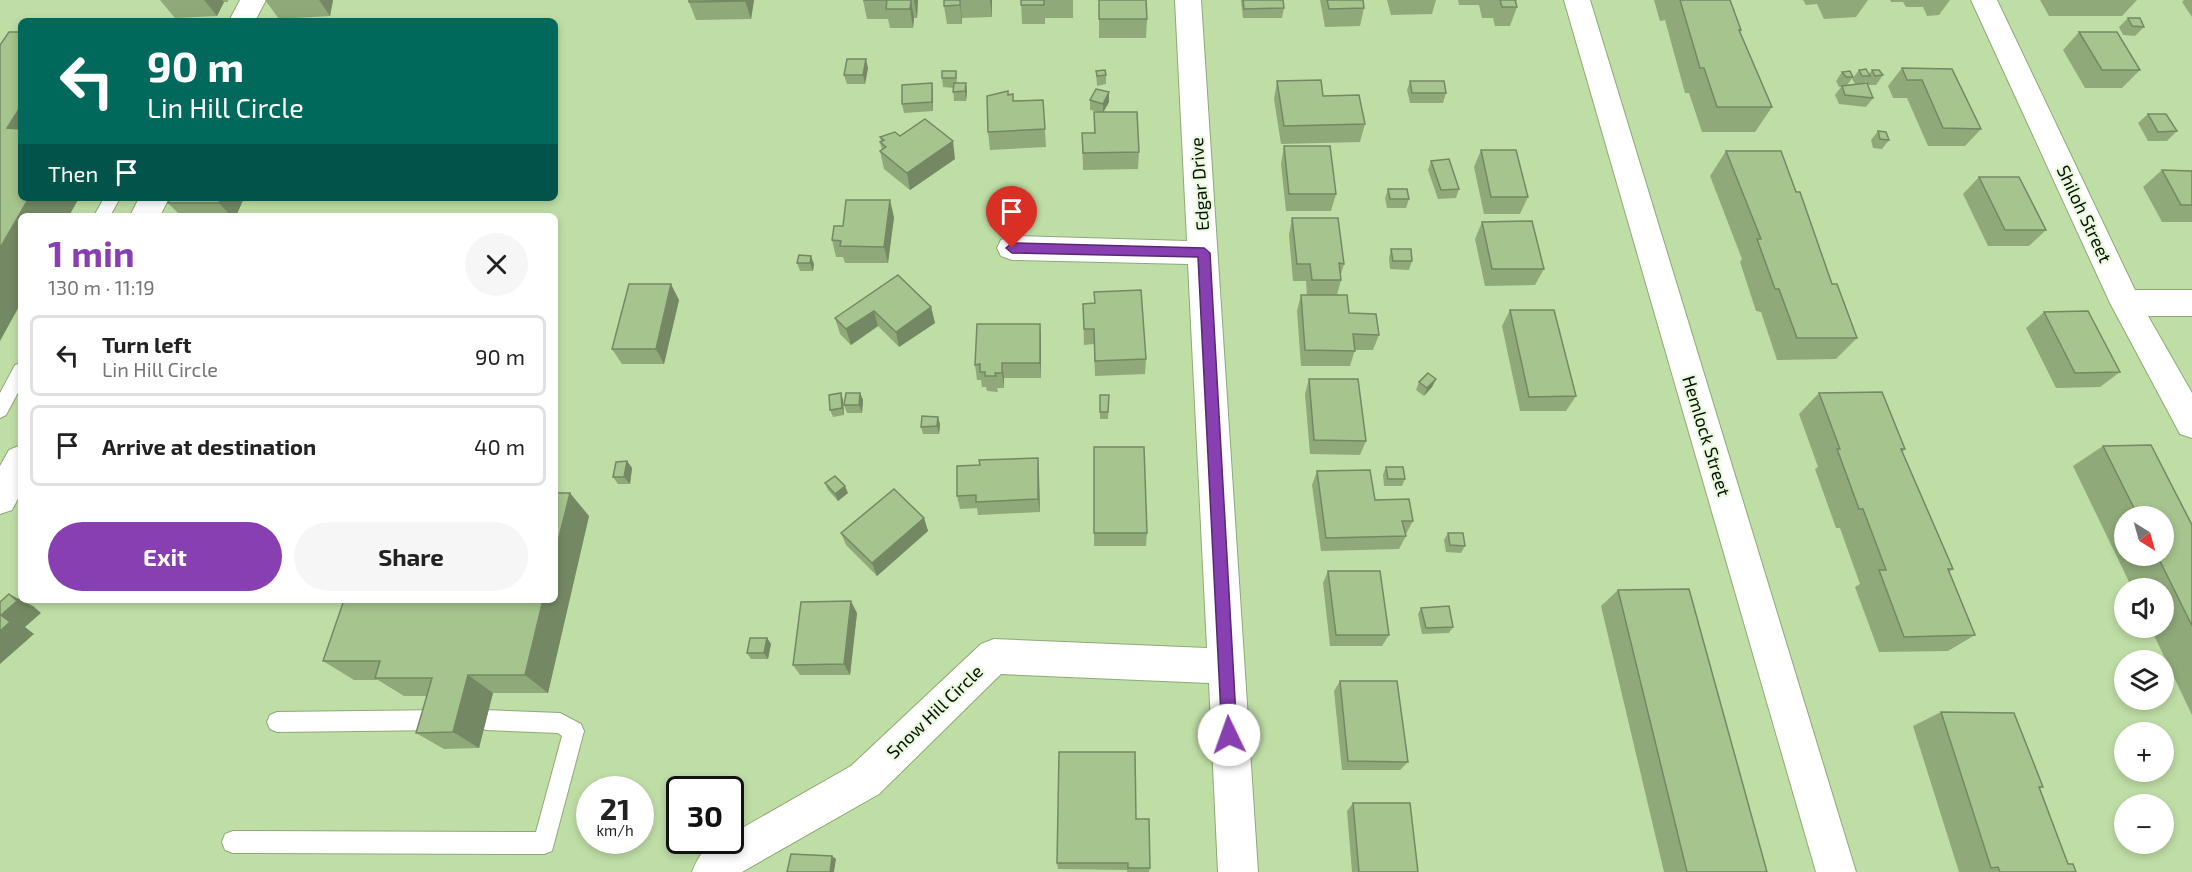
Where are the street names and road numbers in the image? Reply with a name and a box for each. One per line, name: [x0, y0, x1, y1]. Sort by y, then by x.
street label: Edgar Drive: [1185, 137, 1213, 232]
street label: Shiloh Street: [2053, 161, 2117, 266]
street label: Hemlock Street: [1678, 373, 1736, 499]
street label: Snow Hill Circle: [882, 660, 987, 763]

